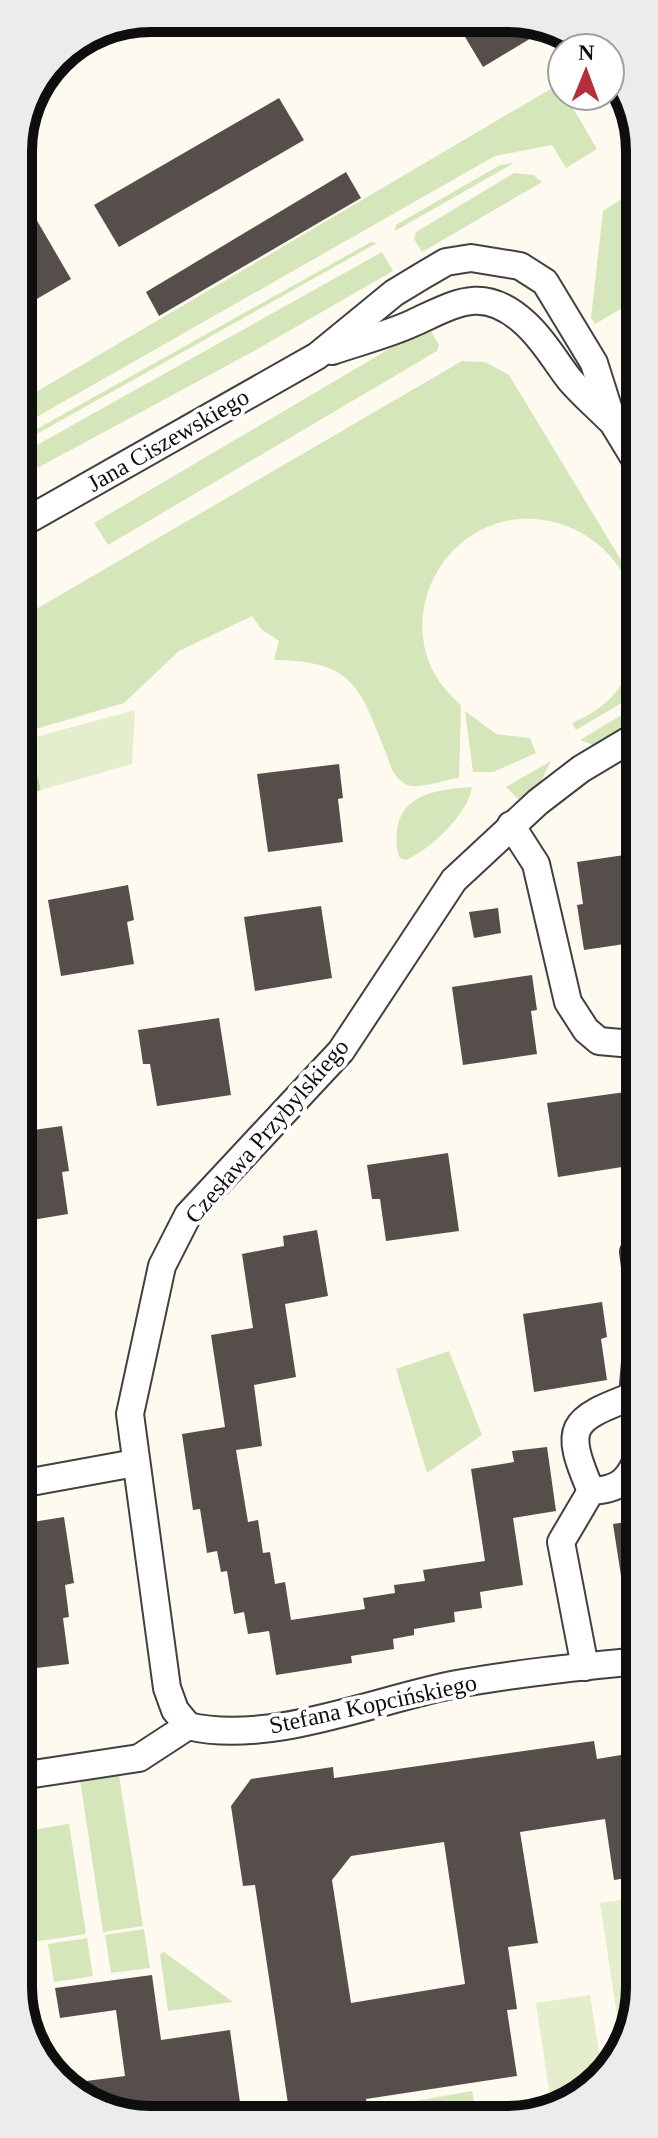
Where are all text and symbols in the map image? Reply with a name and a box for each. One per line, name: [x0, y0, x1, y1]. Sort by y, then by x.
north arrow: [546, 32, 626, 112]
text: N: [578, 40, 595, 65]
street label: Jana Ciszewskiego: [83, 383, 253, 497]
street label: Czesława Przybylskiego: [180, 1034, 354, 1228]
street label: Stefana Kopcińskiego: [267, 1669, 479, 1739]

